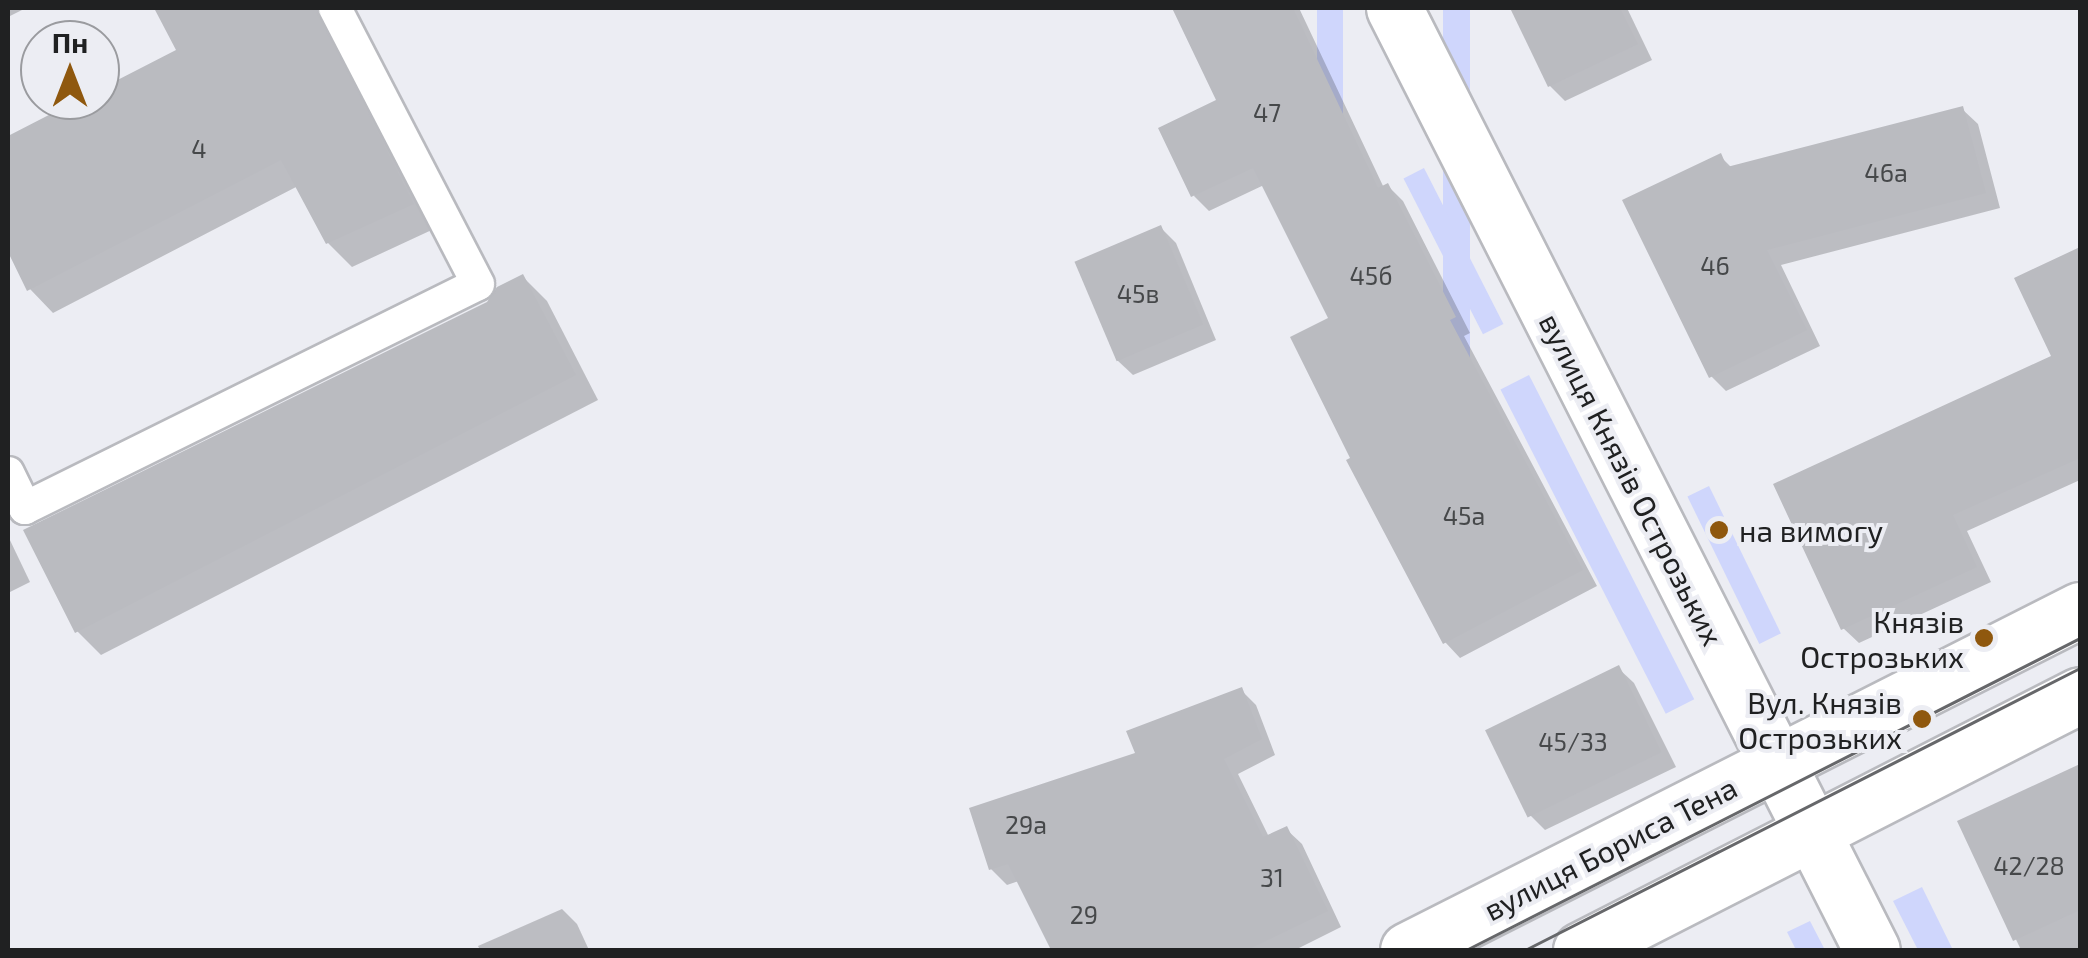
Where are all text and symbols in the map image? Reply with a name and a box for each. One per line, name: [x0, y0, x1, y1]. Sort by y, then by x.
north arrow: [20, 20, 120, 120]
text: Пн: [52, 25, 88, 59]
house number: 47: [1253, 97, 1281, 127]
house number: 4: [191, 133, 207, 163]
house number: 46а: [1864, 157, 1908, 187]
house number: 46: [1700, 250, 1730, 280]
house number: 45б: [1349, 260, 1393, 290]
house number: 45в: [1117, 278, 1159, 308]
street label: вулиця Князів Острозьких: [1532, 307, 1732, 651]
house number: 45а: [1443, 500, 1485, 530]
place label: на вимогу: [1739, 512, 1883, 548]
marker: на вимогу: [1708, 519, 1730, 541]
place label: Князів Острозьких: [1800, 603, 1964, 674]
marker: Князів Острозьких: [1973, 627, 1995, 649]
place label: Вул. Князів Острозьких: [1738, 684, 1902, 754]
marker: Вул. Князів Острозьких: [1911, 708, 1933, 730]
house number: 45/33: [1538, 726, 1608, 756]
street label: вулиця Бориса Тена: [1477, 769, 1743, 927]
house number: 29а: [1005, 809, 1047, 839]
house number: 42/28: [1993, 850, 2065, 880]
house number: 31: [1260, 862, 1284, 892]
house number: 29: [1070, 899, 1098, 929]

